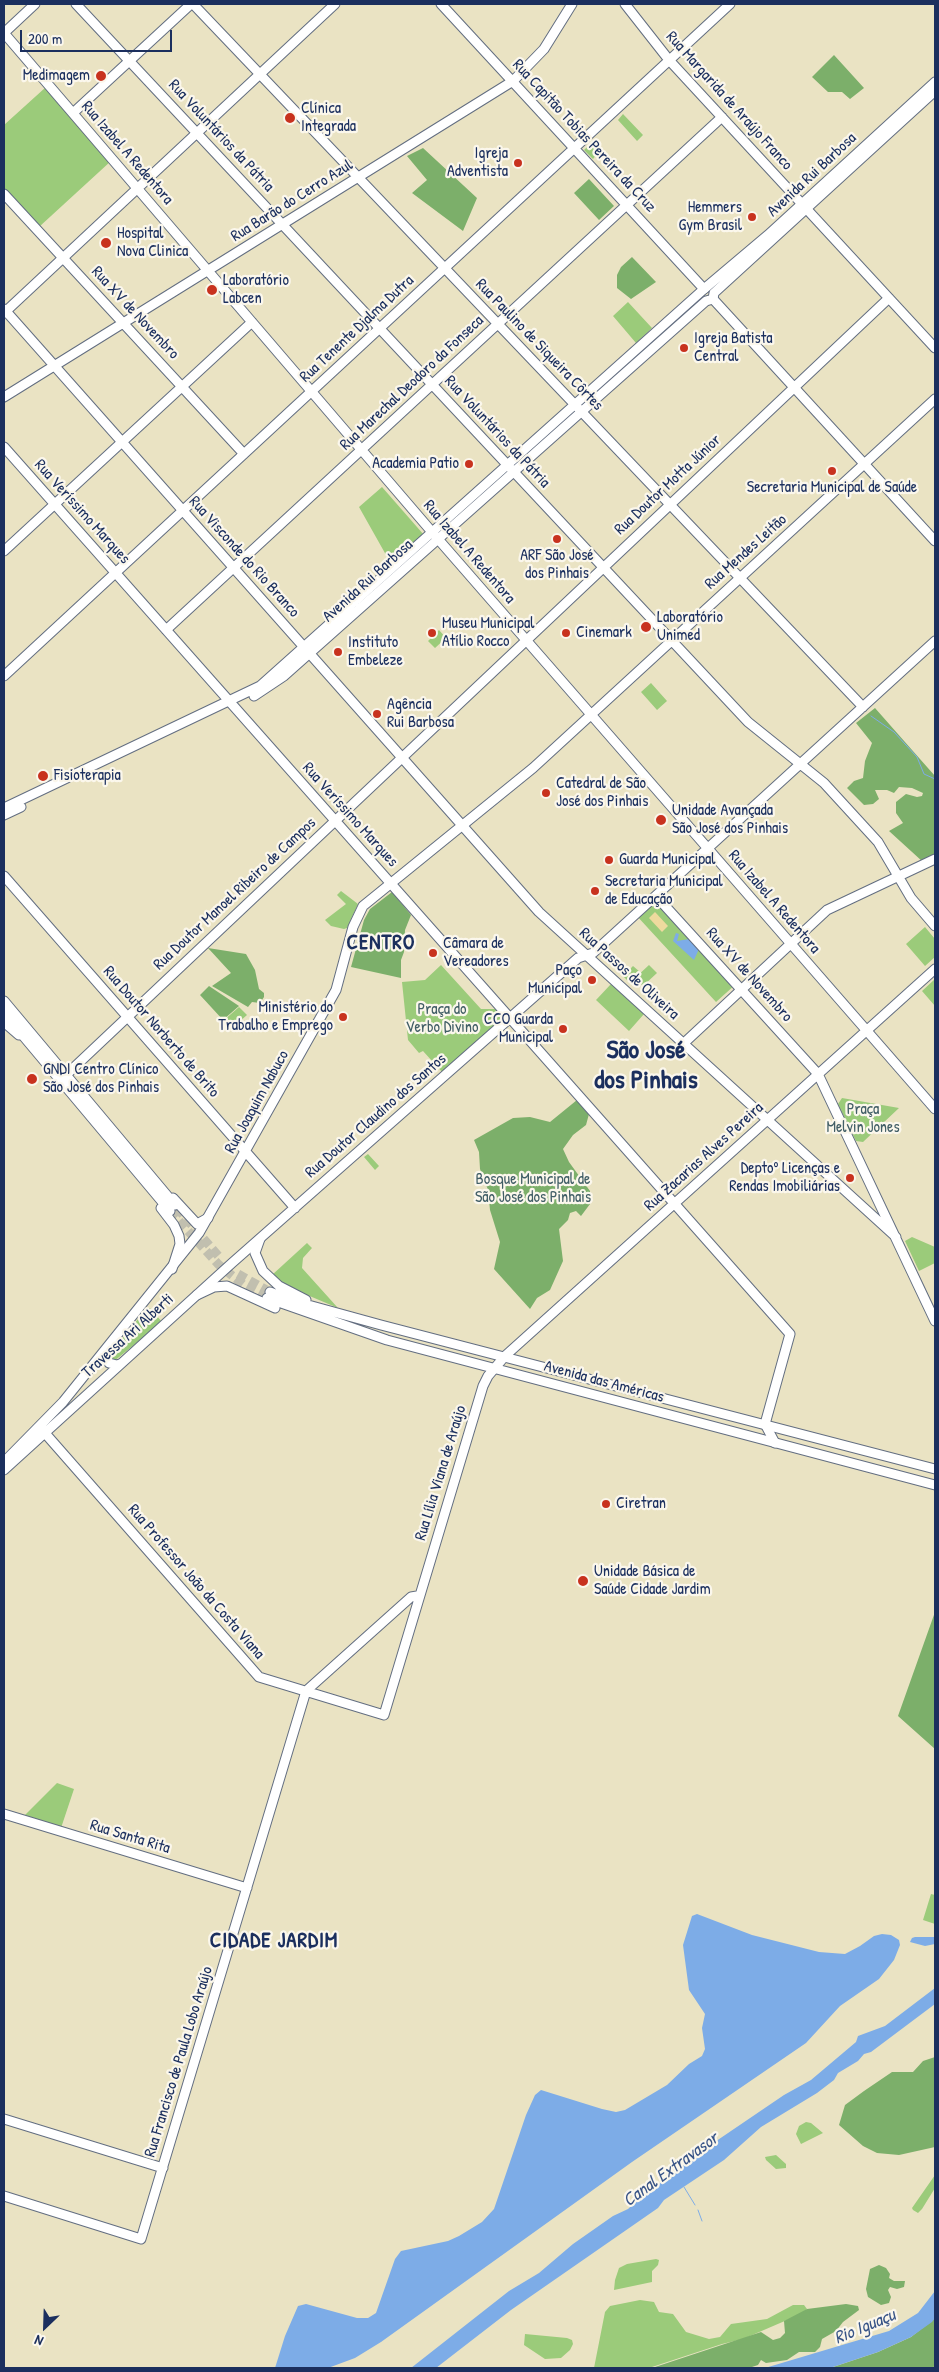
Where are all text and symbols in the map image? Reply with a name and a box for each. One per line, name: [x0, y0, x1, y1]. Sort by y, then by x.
scale bar: [22, 20, 175, 52]
text: 200 m: [28, 28, 62, 49]
street label: Rua Margarida de Araújo Franco: [662, 28, 796, 174]
street label: Rua Capitão Tobias Pereira da Cruz: [508, 56, 660, 216]
place label: Medimagem: [23, 66, 90, 86]
marker: Medimagem: [94, 69, 108, 83]
street label: Rua Voluntários da Pátria: [164, 76, 278, 196]
street label: Rua Izabel A Redentora: [77, 97, 177, 209]
place label: Clínica Integrada: [301, 99, 356, 137]
marker: Clínica Integrada: [283, 111, 297, 125]
street label: Avenida Rui Barbosa: [764, 129, 860, 221]
place label: Igreja Adventista: [447, 144, 508, 182]
street label: Rua Barão do Cerro Azul: [228, 156, 356, 246]
marker: Igreja Adventista: [512, 157, 524, 169]
place label: Hemmers Gym Brasil: [678, 198, 742, 236]
marker: Hemmers Gym Brasil: [746, 211, 758, 223]
place label: Hospital Nova Clinica: [117, 224, 188, 262]
marker: Hospital Nova Clinica: [99, 236, 113, 250]
street label: Rua XV de Novembro: [87, 263, 183, 363]
place label: Laboratório Labcen: [223, 271, 289, 309]
street label: Rua Tenente Djalma Dutra: [296, 271, 418, 387]
street label: Rua Paulino de Siqueira Côrtes: [471, 275, 607, 415]
marker: Laboratório Labcen: [205, 283, 219, 297]
street label: Rua Marechal Deodoro da Fonseca: [336, 311, 488, 455]
place label: Igreja Batista Central: [694, 329, 773, 367]
marker: Igreja Batista Central: [678, 342, 690, 354]
street label: Rua Voluntários da Pátria: [440, 372, 554, 492]
street label: Rua Doutor Motta Júnior: [611, 431, 725, 539]
place label: Academia Patio: [372, 454, 459, 474]
street label: Rua Veríssimo Marques: [30, 456, 134, 568]
marker: Academia Patio: [463, 458, 475, 470]
marker: Secretaria Municipal de Saúde: [826, 465, 838, 477]
place label: Secretaria Municipal de Saúde: [747, 478, 917, 498]
street label: Rua Visconde do Rio Branco: [185, 492, 303, 622]
street label: Rua Izabel A Redentora: [419, 496, 519, 608]
street label: Rua Mendes Leitão: [701, 510, 791, 594]
marker: ARF São José dos Pinhais: [551, 533, 563, 545]
street label: Avenida Rui Barbosa: [319, 536, 417, 626]
place label: ARF São José dos Pinhais: [520, 546, 594, 584]
place label: Laboratório Unimed: [657, 608, 723, 646]
place label: Museu Municipal Atílio Rocco: [442, 614, 534, 652]
marker: Laboratório Unimed: [639, 620, 653, 634]
place label: Cinemark: [576, 623, 632, 643]
marker: Museu Municipal Atílio Rocco: [426, 627, 438, 639]
marker: Cinemark: [560, 627, 572, 639]
place label: Instituto Embeleze: [348, 633, 403, 671]
marker: Instituto Embeleze: [332, 646, 344, 658]
place label: Agência Rui Barbosa: [387, 695, 454, 733]
marker: Agência Rui Barbosa: [371, 708, 383, 720]
street label: Rua Veríssimo Marques: [298, 759, 402, 871]
place label: Fisioterapia: [54, 766, 121, 786]
marker: Fisioterapia: [36, 769, 50, 783]
place label: Catedral de São José dos Pinhais: [556, 774, 648, 812]
marker: Catedral de São José dos Pinhais: [540, 787, 552, 799]
place label: Unidade Avançada São José dos Pinhais: [672, 801, 788, 839]
marker: Unidade Avançada São José dos Pinhais: [654, 813, 668, 827]
street label: Rua Doutor Manoel Ribeiro de Campos: [150, 814, 320, 974]
street label: Rua Izabel A Redentora: [724, 846, 824, 958]
place label: Guarda Municipal: [619, 850, 716, 870]
marker: Guarda Municipal: [603, 854, 615, 866]
place label: Secretaria Municipal de Educação: [605, 872, 723, 910]
marker: Secretaria Municipal de Educação: [589, 885, 601, 897]
street label: Rua Passos de Oliveira: [575, 924, 683, 1024]
street label: Rua XV de Novembro: [702, 924, 796, 1026]
district label: CENTRO: [346, 930, 416, 956]
place label: Câmara de Vereadores: [443, 934, 509, 972]
marker: Câmara de Vereadores: [427, 947, 439, 959]
place label: Paço Municipal: [528, 961, 582, 999]
street label: Rua Doutor Norberto de Brito: [99, 962, 223, 1102]
marker: Paço Municipal: [586, 974, 598, 986]
place label: Ministério do Trabalho e Emprego: [218, 998, 333, 1036]
park label: Praça do Verbo Divino: [405, 1000, 479, 1038]
place label: CCO Guarda Municipal: [484, 1010, 553, 1048]
marker: Ministério do Trabalho e Emprego: [337, 1011, 349, 1023]
marker: CCO Guarda Municipal: [557, 1023, 569, 1035]
district label: São José dos Pinhais: [594, 1035, 698, 1096]
street label: Rua Joaquim Nabuco: [221, 1047, 293, 1157]
street label: Rua Doutor Claudino dos Santos: [302, 1050, 450, 1182]
place label: GNDI Centro Clínico São José dos Pinhais: [43, 1060, 159, 1098]
marker: GNDI Centro Clínico São José dos Pinhais: [25, 1072, 39, 1086]
street label: Rua Zacarias Alves Pereira: [640, 1098, 768, 1216]
park label: Praça Melvin Jones: [826, 1100, 900, 1138]
place label: Deptoº Licenças e Rendas Imobiliárias: [729, 1159, 840, 1197]
park label: Bosque Municipal de São José dos Pinhais: [475, 1170, 591, 1208]
marker: Deptoº Licenças e Rendas Imobiliárias: [844, 1172, 856, 1184]
street label: Travessa Ari Alberti: [78, 1290, 178, 1382]
street label: Avenida das Américas: [542, 1357, 666, 1407]
street label: Rua Lília Viana de Araújo: [411, 1403, 471, 1543]
place label: Ciretran: [616, 1494, 666, 1514]
marker: Ciretran: [600, 1498, 612, 1510]
street label: Rua Professor João da Costa Viana: [124, 1501, 268, 1663]
place label: Unidade Básica de Saúde Cidade Jardim: [594, 1562, 711, 1600]
marker: Unidade Básica de Saúde Cidade Jardim: [576, 1574, 590, 1588]
street label: Rua Santa Rita: [88, 1816, 172, 1858]
district label: CIDADE JARDIM: [208, 1928, 340, 1954]
street label: Rua Francisco de Paula Lobo Araújo: [141, 1964, 217, 2160]
water label: Canal Extravasor: [619, 2128, 723, 2212]
north arrow: [20, 2302, 70, 2352]
water label: Rio Iguaçu: [831, 2305, 899, 2349]
text: N: [31, 2331, 46, 2351]

